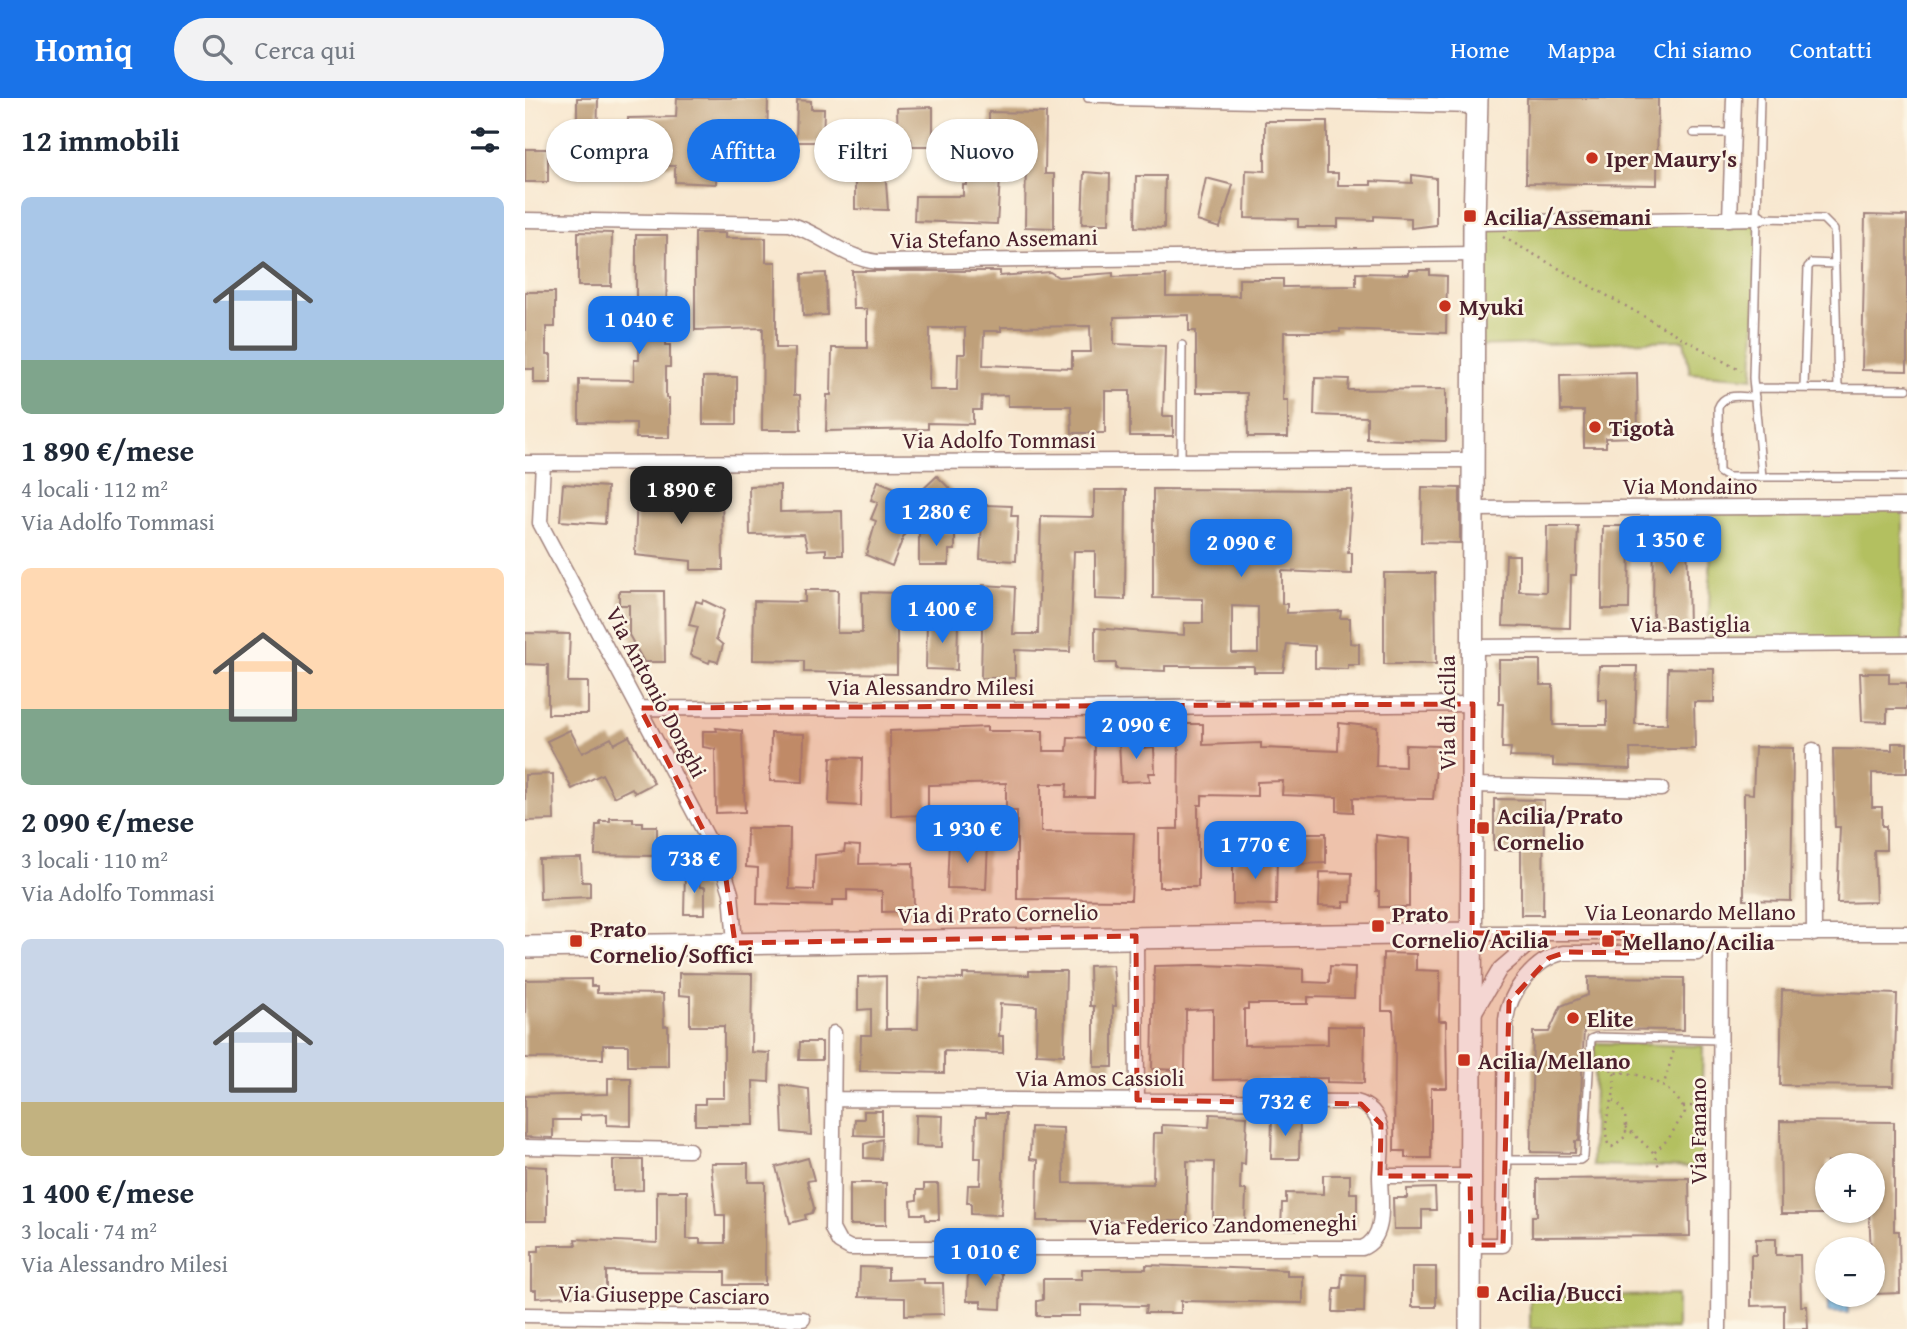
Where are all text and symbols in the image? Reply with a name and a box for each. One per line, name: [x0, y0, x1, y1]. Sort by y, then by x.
search box: [174, 18, 664, 81]
text: Homiq: [35, 25, 132, 73]
icon: search: [198, 30, 236, 68]
text: Cerca qui: [254, 30, 356, 69]
text: Home: [1450, 32, 1509, 67]
text: Mappa: [1547, 32, 1616, 67]
text: Chi siamo: [1654, 32, 1752, 67]
text: Contatti: [1790, 32, 1872, 67]
text: 12 immobili: [21, 118, 180, 162]
chip: Compra: [546, 119, 673, 182]
chip: Affitta: [687, 119, 800, 182]
chip: Filtri: [814, 119, 912, 182]
chip: Nuovo: [926, 119, 1038, 182]
icon: filters: [466, 121, 504, 159]
place label: Iper Maury's: [1606, 142, 1737, 175]
marker: Iper Maury's: [1584, 150, 1600, 166]
place label: Acilia/Assemani: [1484, 200, 1652, 233]
marker: Acilia/Assemani: [1462, 208, 1478, 224]
street label: Via Stefano Assemani: [890, 220, 1098, 256]
icon: home: [200, 243, 326, 369]
place label: Myuki: [1459, 290, 1524, 323]
pin: 1 040 €: [574, 296, 704, 356]
marker: Myuki: [1437, 298, 1453, 314]
text: 1 040 €: [604, 302, 674, 335]
place label: Tigotà: [1609, 411, 1675, 444]
marker: Tigotà: [1587, 419, 1603, 435]
street label: Via Adolfo Tommasi: [902, 423, 1096, 456]
text: 1 890 €/mese: [21, 428, 194, 472]
pin: 1 890 €: [616, 466, 746, 526]
street label: Via Mondaino: [1622, 469, 1758, 502]
text: 4 locali · 112 m²: [21, 472, 168, 505]
text: 1 890 €: [646, 472, 716, 505]
pin: 1 280 €: [871, 489, 1001, 548]
text: 1 280 €: [901, 494, 971, 527]
text: Via Adolfo Tommasi: [21, 505, 215, 538]
pin: 1 350 €: [1605, 517, 1735, 576]
pin: 2 090 €: [1176, 519, 1306, 579]
text: 1 350 €: [1635, 522, 1705, 555]
text: 2 090 €: [1206, 525, 1276, 558]
pin: 1 400 €: [877, 586, 1007, 645]
text: 1 400 €: [907, 591, 977, 624]
street label: Via Antonio Donghi: [598, 600, 716, 784]
street label: Via Bastiglia: [1630, 607, 1750, 640]
icon: home: [200, 614, 326, 740]
street label: Via di Acilia: [1430, 655, 1463, 771]
street label: Via Alessandro Milesi: [827, 670, 1035, 703]
pin: 2 090 €: [1071, 702, 1201, 761]
text: 2 090 €: [1101, 707, 1171, 740]
text: 2 090 €/mese: [21, 799, 194, 843]
place label: Acilia/Prato Cornelio: [1497, 799, 1623, 858]
pin: 1 930 €: [902, 806, 1032, 865]
text: 1 930 €: [932, 811, 1002, 844]
marker: Acilia/Prato Cornelio: [1475, 820, 1491, 836]
pin: 1 770 €: [1190, 822, 1320, 881]
text: 1 770 €: [1220, 827, 1290, 860]
pin: 738 €: [645, 836, 743, 895]
text: 738 €: [668, 841, 720, 874]
text: 3 locali · 110 m²: [21, 843, 168, 876]
text: Via Adolfo Tommasi: [21, 876, 215, 909]
street label: Via di Prato Cornelio: [897, 895, 1099, 931]
street label: Via Leonardo Mellano: [1584, 895, 1796, 928]
place label: Prato Cornelio/Acilia: [1392, 897, 1549, 956]
place label: Prato Cornelio/Soffici: [590, 912, 753, 971]
marker: Prato Cornelio/Acilia: [1370, 918, 1386, 934]
place label: Mellano/Acilia: [1622, 925, 1775, 958]
marker: Prato Cornelio/Soffici: [568, 933, 584, 949]
marker: Mellano/Acilia: [1600, 933, 1616, 949]
icon: home: [200, 985, 326, 1111]
place label: Elite: [1587, 1002, 1634, 1035]
marker: Elite: [1565, 1010, 1581, 1026]
place label: Acilia/Mellano: [1478, 1044, 1630, 1077]
marker: Acilia/Mellano: [1456, 1052, 1472, 1068]
street label: Via Amos Cassioli: [1016, 1061, 1184, 1094]
street label: Via Fanano: [1681, 1077, 1714, 1185]
pin: 732 €: [1236, 1079, 1334, 1138]
text: 732 €: [1259, 1084, 1311, 1117]
map controls: [1815, 1153, 1885, 1307]
button: +: [1815, 1153, 1885, 1223]
text: 1 400 €/mese: [21, 1170, 194, 1214]
street label: Via Federico Zandomeneghi: [1088, 1205, 1358, 1243]
text: 3 locali · 74 m²: [21, 1214, 157, 1247]
pin: 1 010 €: [920, 1228, 1050, 1288]
text: 1 010 €: [950, 1234, 1020, 1267]
button: −: [1815, 1237, 1885, 1307]
text: Via Alessandro Milesi: [21, 1247, 228, 1280]
street label: Via Giuseppe Casciaro: [558, 1276, 770, 1312]
place label: Acilia/Bucci: [1497, 1276, 1622, 1309]
marker: Acilia/Bucci: [1475, 1284, 1491, 1300]

